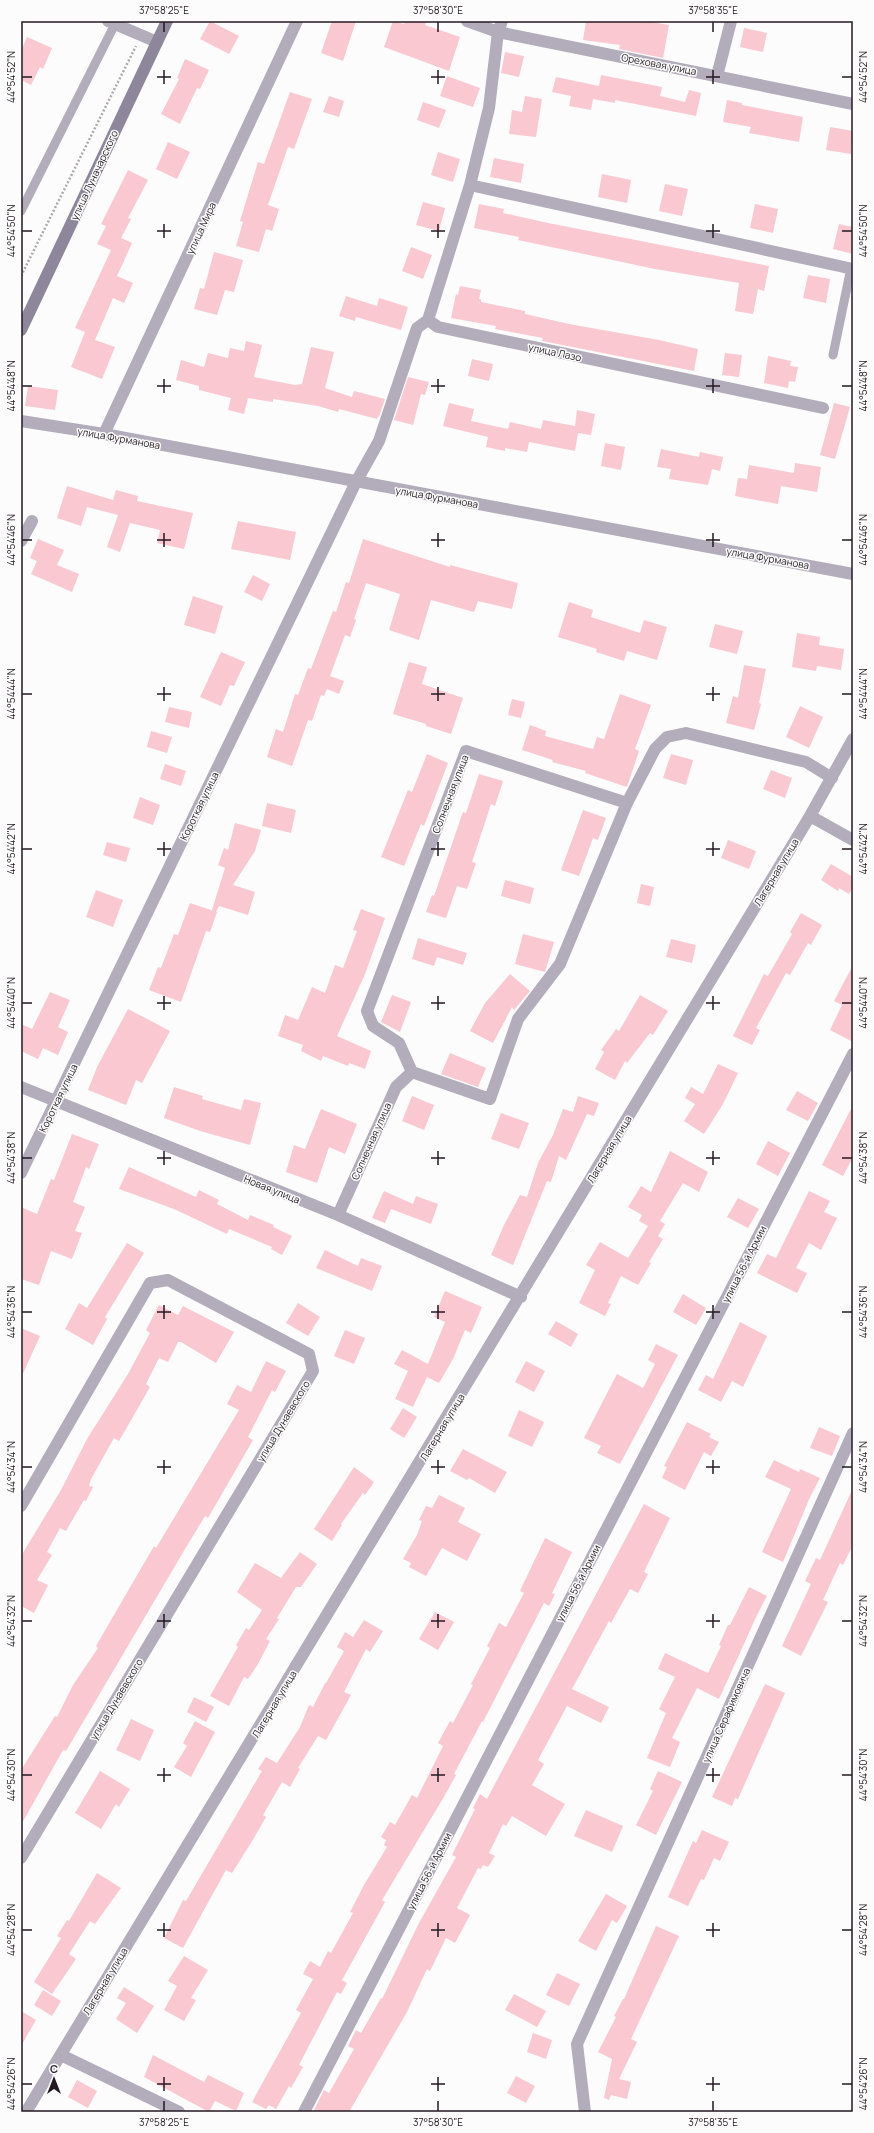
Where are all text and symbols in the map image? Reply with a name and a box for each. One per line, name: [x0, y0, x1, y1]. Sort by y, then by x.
text: 37°58'25"E: [139, 3, 189, 17]
text: 37°58'30"E: [413, 3, 463, 17]
text: 37°58'35"E: [688, 3, 738, 17]
street label: Ореховая улица: [620, 50, 698, 78]
text: 44°54'52"N: [4, 51, 18, 103]
text: 44°54'52"N: [856, 51, 870, 103]
street label: улица Луначарского: [67, 128, 121, 222]
street label: улица Мира: [183, 200, 219, 256]
text: 44°54'50"N: [4, 205, 18, 257]
text: 44°54'50"N: [856, 205, 870, 257]
street label: улица Лазо: [527, 340, 583, 364]
text: 44°54'48"N: [4, 360, 18, 412]
text: 44°54'48"N: [856, 360, 870, 412]
street label: улица Фурманова: [77, 424, 161, 452]
street label: улица Фурманова: [395, 483, 479, 511]
text: 44°54'46"N: [4, 514, 18, 566]
text: 44°54'46"N: [856, 514, 870, 566]
street label: улица Фурманова: [726, 544, 810, 572]
text: 44°54'44"N: [4, 668, 18, 720]
text: 44°54'44"N: [856, 668, 870, 720]
street label: Солнечная улица: [429, 753, 471, 835]
street label: Короткая улица: [176, 769, 222, 843]
text: 44°54'42"N: [4, 823, 18, 875]
text: 44°54'42"N: [856, 823, 870, 875]
street label: Лагерная улица: [750, 836, 802, 908]
text: 44°54'40"N: [4, 977, 18, 1029]
text: 44°54'40"N: [856, 977, 870, 1029]
street label: Короткая улица: [35, 1061, 81, 1135]
street label: Солнечная улица: [348, 1100, 394, 1182]
street label: Лагерная улица: [583, 1113, 635, 1185]
text: 44°54'38"N: [4, 1132, 18, 1184]
text: 44°54'38"N: [856, 1132, 870, 1184]
street label: Новая улица: [242, 1171, 302, 1207]
street label: улица 56-й Армии: [719, 1223, 769, 1305]
text: 44°54'36"N: [4, 1286, 18, 1338]
text: 44°54'36"N: [856, 1286, 870, 1338]
street label: улица Дунаевского: [253, 1378, 313, 1464]
street label: Лагерная улица: [416, 1391, 468, 1463]
text: 44°54'34"N: [4, 1441, 18, 1493]
text: 44°54'34"N: [856, 1441, 870, 1493]
street label: улица 56-й Армии: [553, 1542, 603, 1624]
text: 44°54'32"N: [4, 1595, 18, 1647]
text: 44°54'32"N: [856, 1595, 870, 1647]
street label: улица Дунаевского: [86, 1656, 146, 1742]
street label: улица Серафимовича: [699, 1665, 753, 1765]
street label: Лагерная улица: [248, 1668, 300, 1740]
text: 44°54'30"N: [4, 1749, 18, 1801]
text: 44°54'30"N: [856, 1749, 870, 1801]
street label: улица 56-й Армии: [404, 1830, 454, 1912]
text: 44°54'28"N: [4, 1904, 18, 1956]
text: 44°54'28"N: [856, 1904, 870, 1956]
street label: Лагерная улица: [79, 1945, 131, 2017]
text: 44°54'26"N: [4, 2058, 18, 2110]
text: 44°54'26"N: [856, 2058, 870, 2110]
north arrow: [34, 2059, 74, 2099]
text: С: [50, 2061, 58, 2076]
text: 37°58'25"E: [139, 2115, 189, 2129]
text: 37°58'30"E: [413, 2115, 463, 2129]
text: 37°58'35"E: [688, 2115, 738, 2129]

